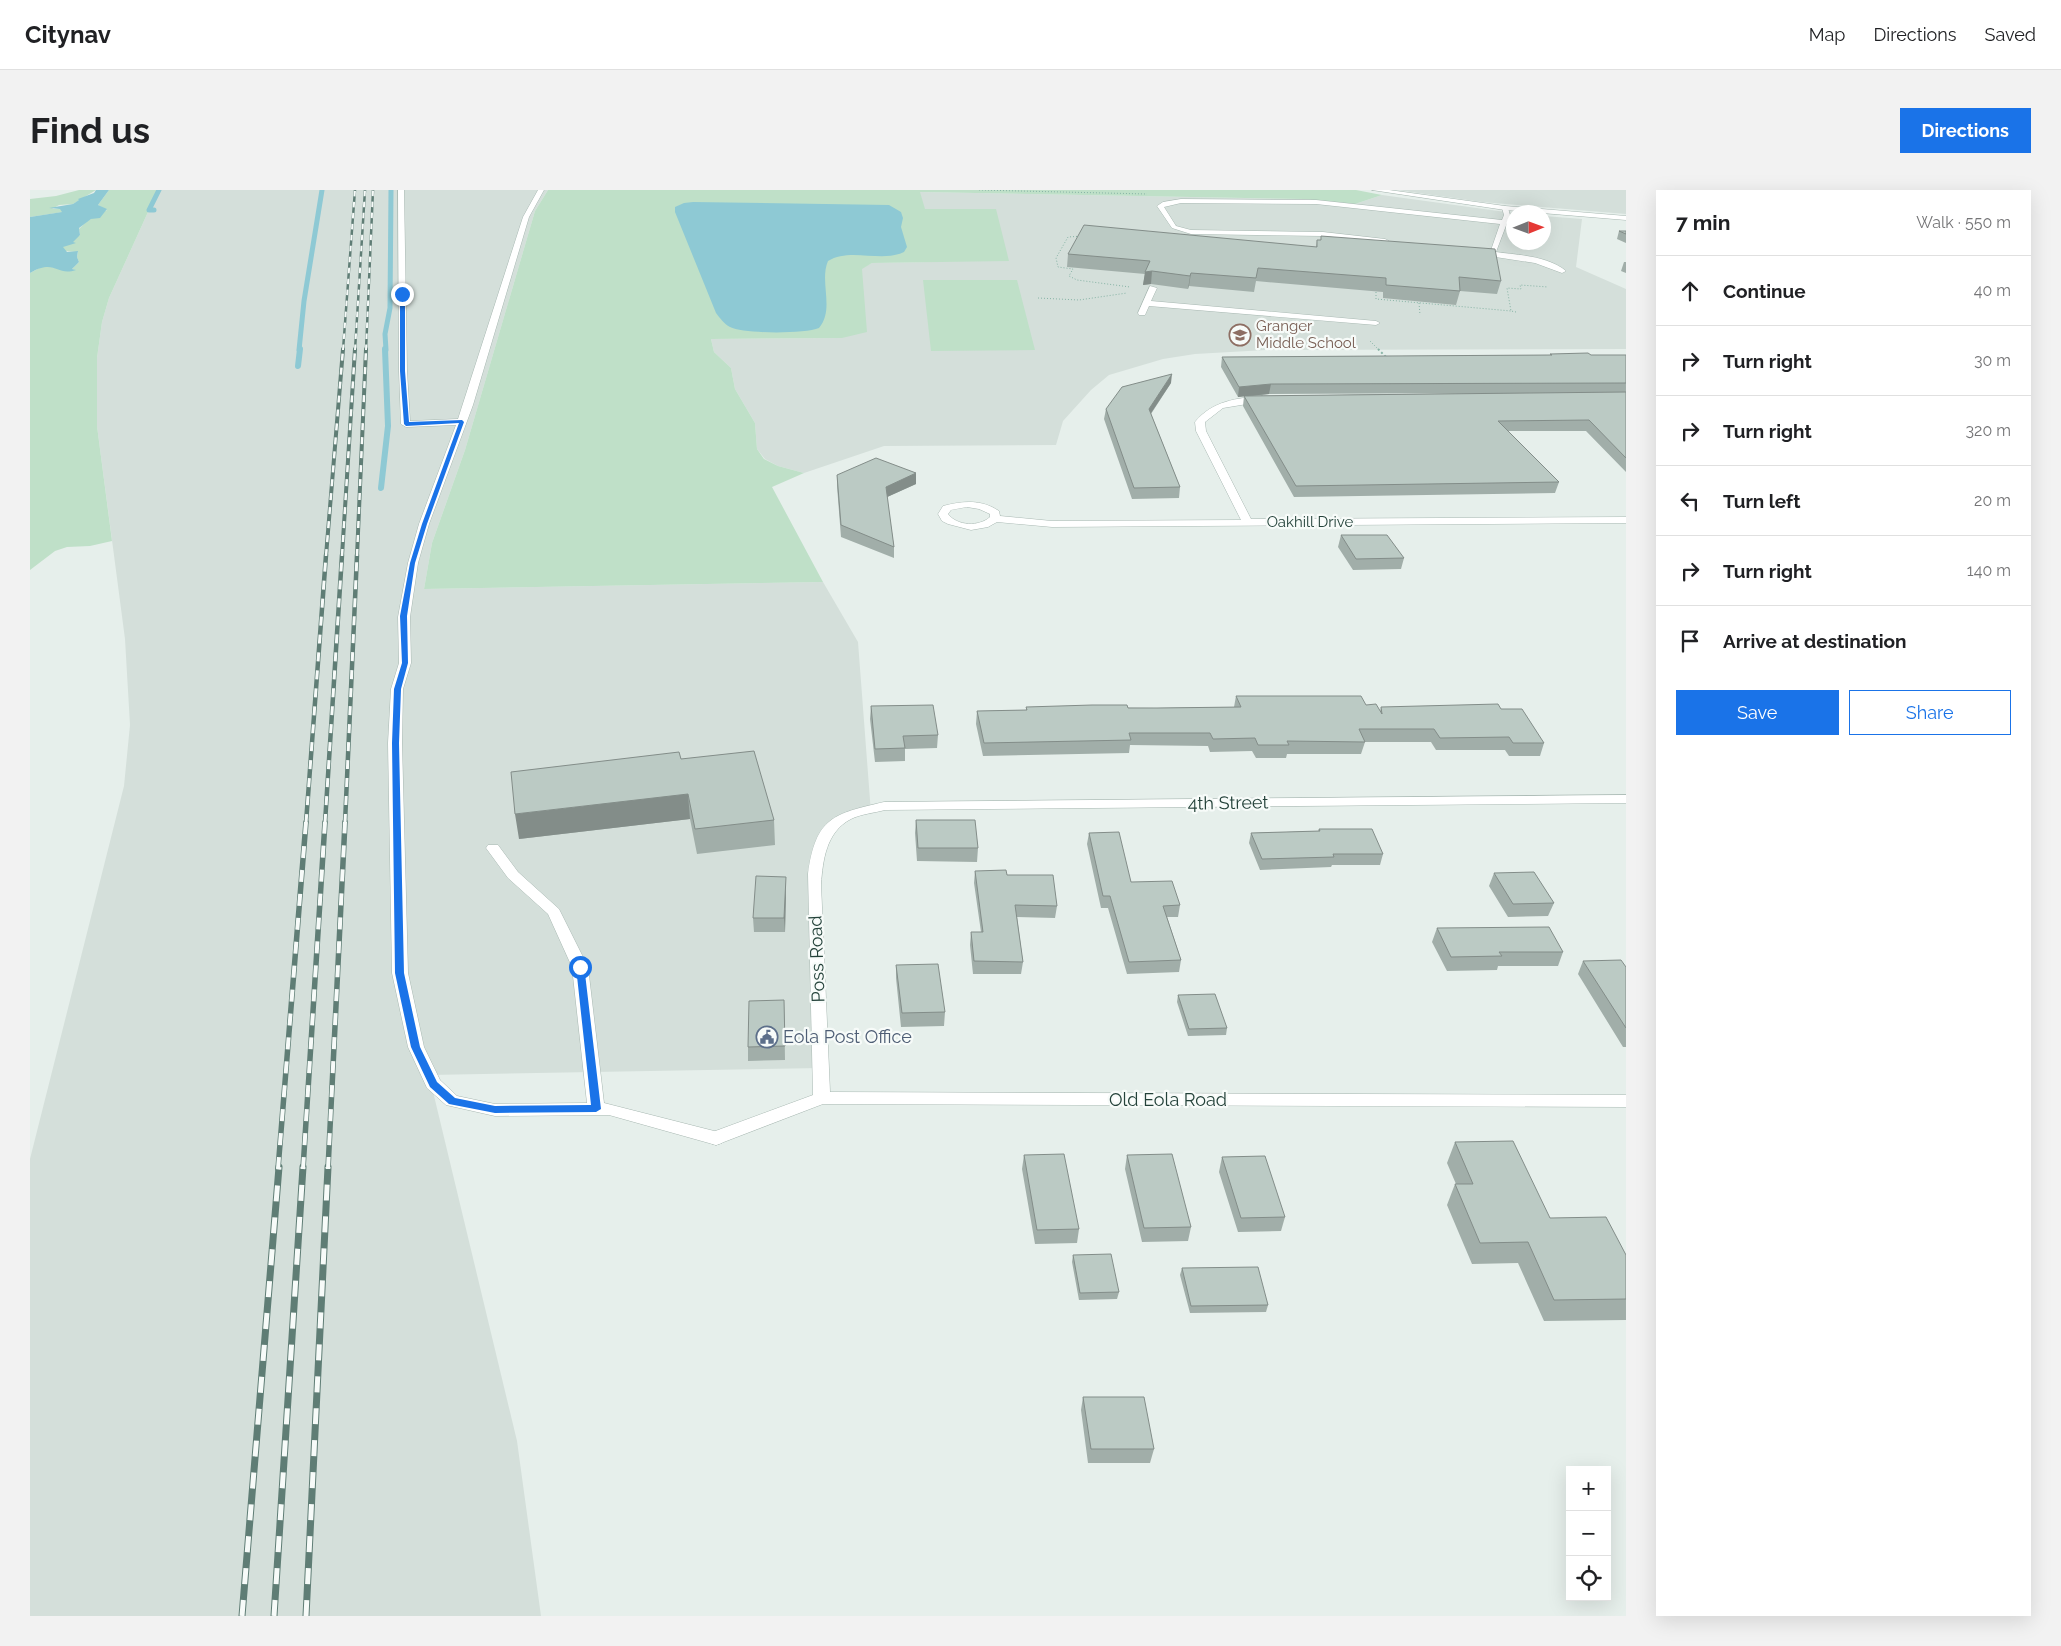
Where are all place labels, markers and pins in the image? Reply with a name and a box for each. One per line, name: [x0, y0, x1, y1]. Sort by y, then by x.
place label: Granger Middle School: [1256, 317, 1357, 352]
school or university icon: Granger Middle School: [1228, 323, 1252, 347]
public building icon: Eola Post Office: [755, 1025, 779, 1049]
place label: Eola Post Office: [783, 1026, 912, 1047]

